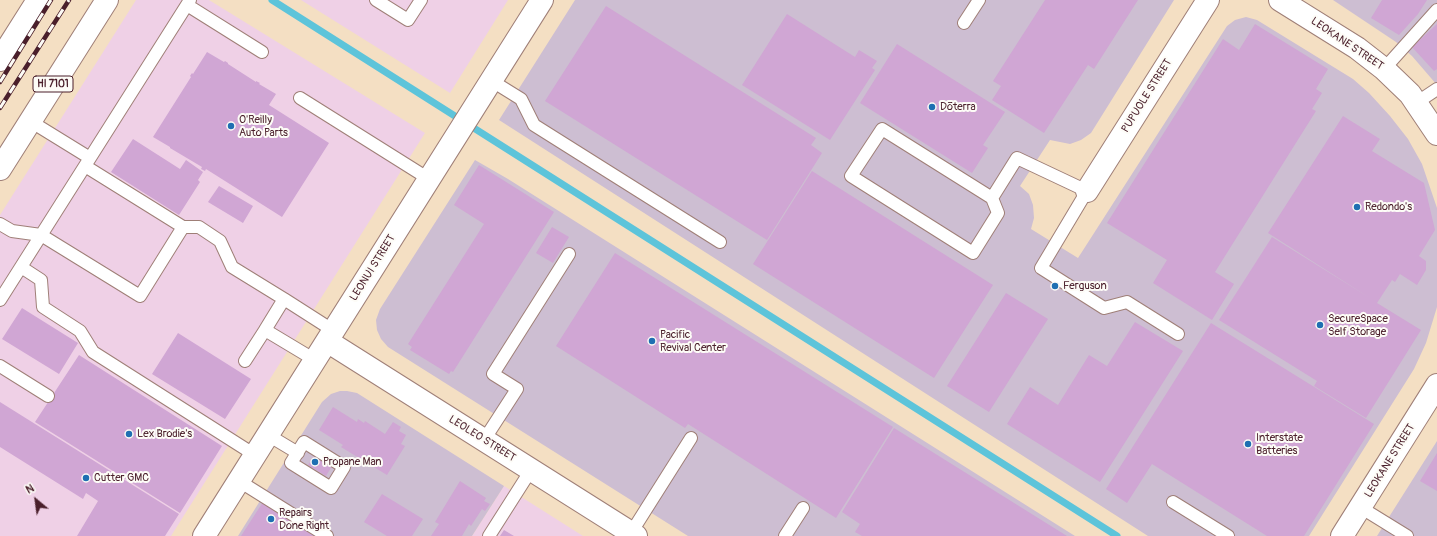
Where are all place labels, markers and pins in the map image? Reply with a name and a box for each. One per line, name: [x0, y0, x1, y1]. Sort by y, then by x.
place label: Dōterra: [940, 100, 976, 114]
marker: Dōterra: [927, 102, 937, 112]
place label: O'Reilly Auto Parts: [239, 113, 288, 139]
marker: O'Reilly Auto Parts: [226, 121, 236, 131]
place label: Redondo's: [1365, 200, 1412, 214]
marker: Redondo's: [1352, 202, 1362, 212]
place label: Ferguson: [1063, 279, 1107, 293]
marker: Ferguson: [1050, 281, 1060, 291]
place label: SecureSpace Self Storage: [1328, 312, 1388, 338]
marker: SecureSpace Self Storage: [1315, 320, 1325, 330]
place label: Pacific Revival Center: [660, 328, 726, 354]
marker: Pacific Revival Center: [647, 336, 657, 346]
place label: Lex Brodie's: [137, 427, 192, 441]
marker: Lex Brodie's: [124, 429, 134, 439]
place label: Interstate Batteries: [1256, 431, 1303, 457]
marker: Interstate Batteries: [1243, 439, 1253, 449]
place label: Propane Man: [323, 455, 382, 469]
marker: Propane Man: [310, 457, 320, 467]
place label: Cutter GMC: [94, 471, 149, 485]
marker: Cutter GMC: [81, 473, 91, 483]
place label: Repairs Done Right: [279, 506, 329, 532]
marker: Repairs Done Right: [266, 514, 276, 524]

